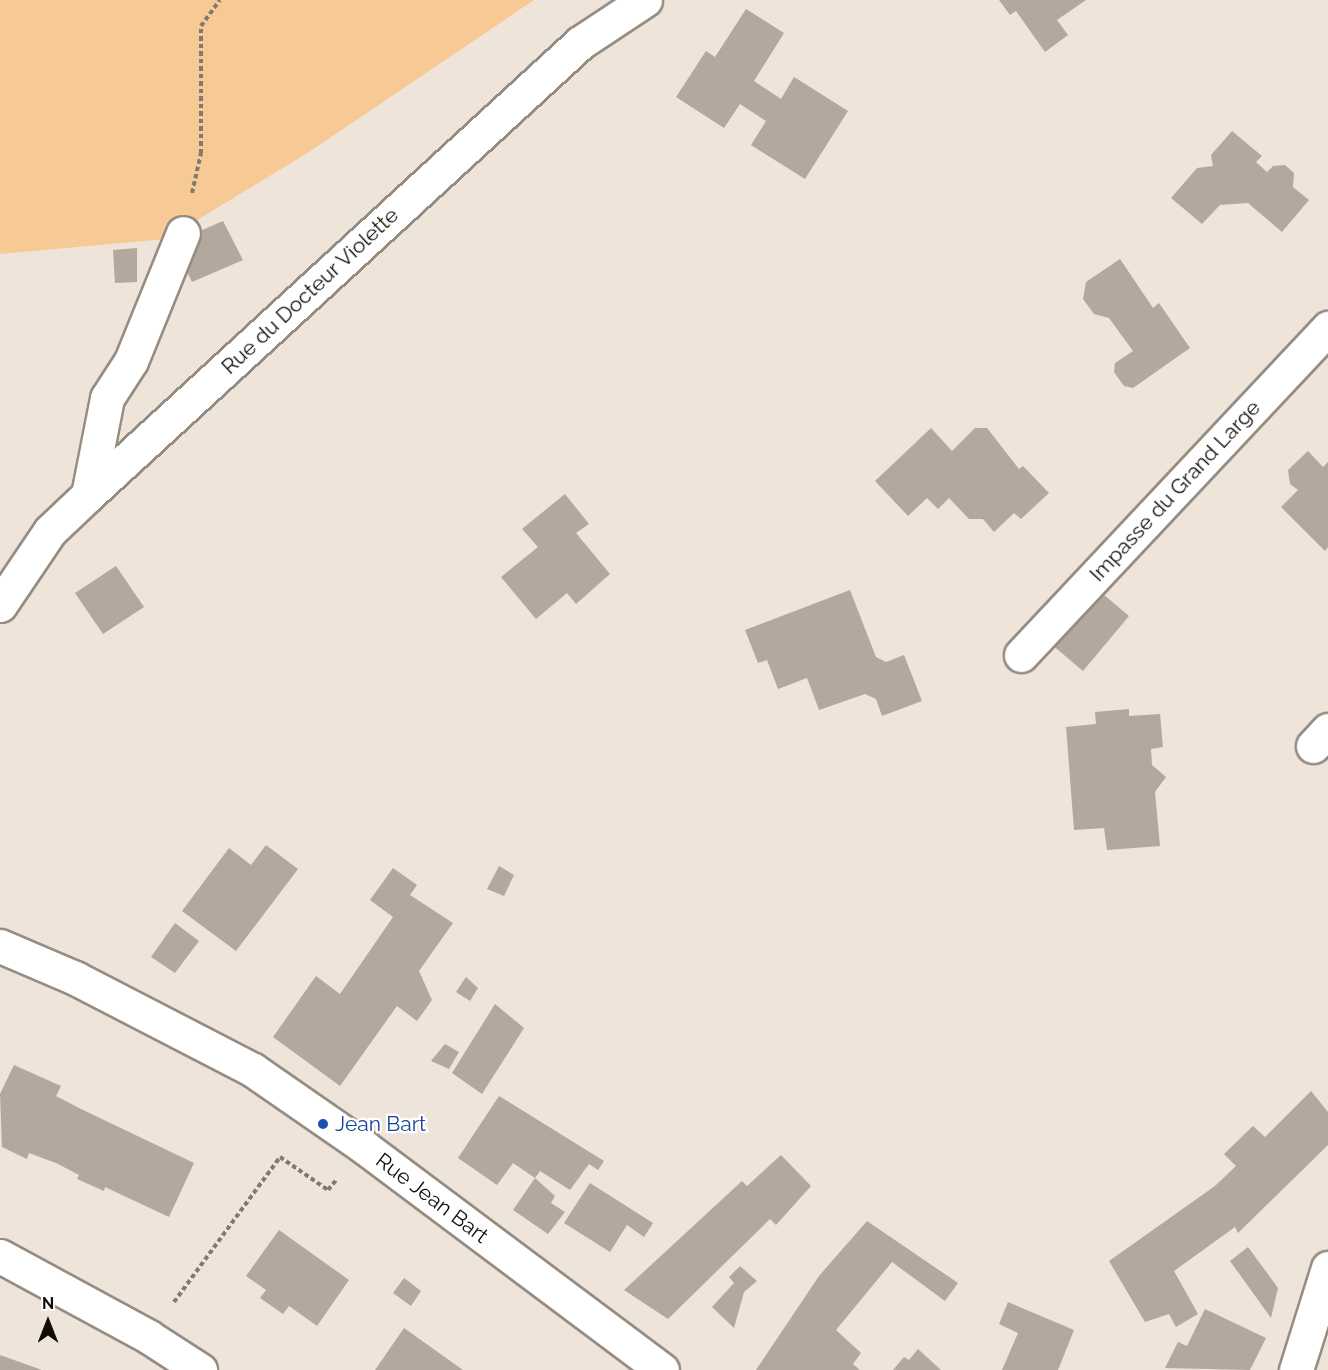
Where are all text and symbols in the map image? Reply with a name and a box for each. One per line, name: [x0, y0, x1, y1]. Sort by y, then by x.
street label: Rue du Docteur Violette: [216, 202, 404, 380]
street label: Impasse du Grand Large: [1085, 395, 1265, 587]
place label: Jean Bart: [335, 1111, 426, 1137]
marker: Jean Bart: [316, 1117, 330, 1131]
street label: Rue Jean Bart: [371, 1147, 493, 1249]
north arrow: [18, 1292, 78, 1352]
text: N: [42, 1294, 54, 1313]

